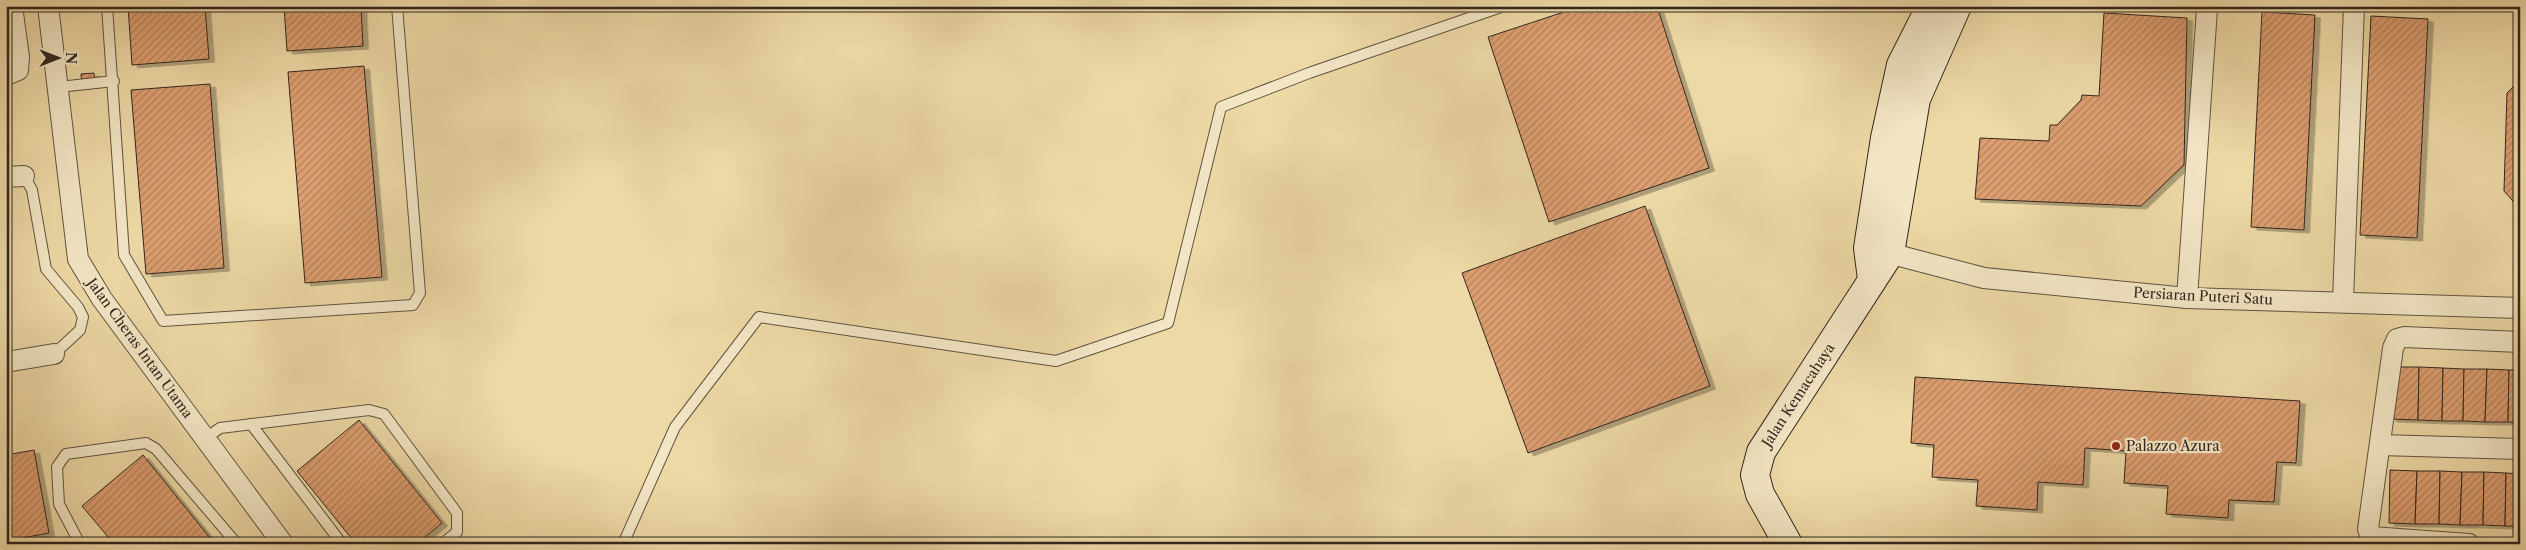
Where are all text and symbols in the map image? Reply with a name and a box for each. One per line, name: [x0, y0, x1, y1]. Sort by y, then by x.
north arrow: [32, 32, 82, 82]
text: N: [62, 52, 80, 64]
street label: Jalan Cheras Intan Utama: [82, 273, 197, 422]
street label: Persiaran Puteri Satu: [2133, 283, 2274, 309]
street label: Jalan Kemacahaya: [1757, 339, 1839, 452]
place label: Palazzo Azura: [2126, 437, 2220, 455]
marker: Palazzo Azura: [2110, 440, 2122, 452]

